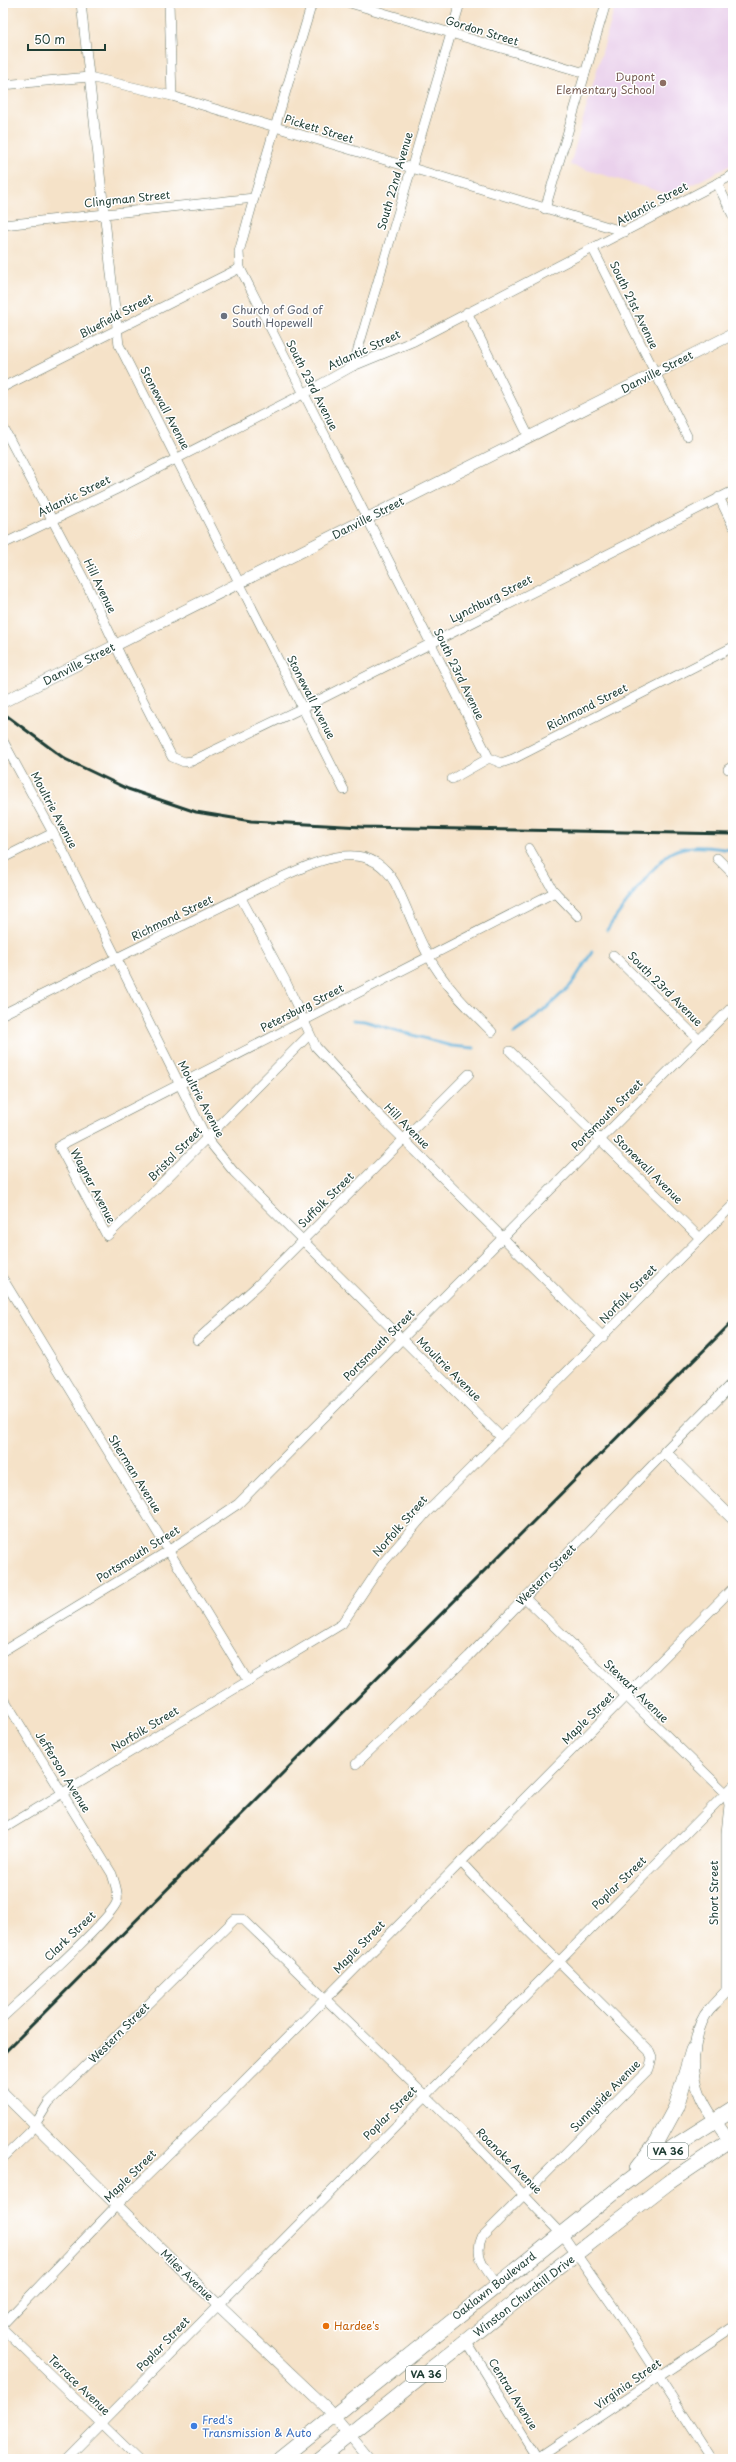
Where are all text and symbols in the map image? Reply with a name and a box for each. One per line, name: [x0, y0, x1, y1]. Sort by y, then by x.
street label: Gordon Street: [443, 11, 521, 50]
scale bar: [28, 26, 105, 52]
text: 50 m: [34, 30, 65, 48]
place label: Dupont Elementary School: [556, 68, 656, 98]
marker: Dupont Elementary School: [658, 78, 668, 88]
street label: Pickett Street: [282, 110, 356, 147]
street label: South 22nd Avenue: [372, 130, 417, 232]
street label: Atlantic Street: [613, 177, 691, 230]
street label: Clingman Street: [83, 186, 171, 211]
street label: South 21st Avenue: [606, 258, 663, 352]
street label: Bluefield Street: [76, 289, 156, 342]
place label: Church of God of South Hopewell: [232, 301, 324, 331]
marker: Church of God of South Hopewell: [219, 311, 229, 321]
street label: Atlantic Street: [324, 325, 404, 374]
street label: South 23rd Avenue: [282, 337, 343, 433]
street label: Danville Street: [618, 346, 696, 397]
street label: Stonewall Avenue: [136, 363, 195, 453]
street label: Atlantic Street: [35, 470, 113, 520]
street label: Danville Street: [329, 492, 407, 543]
street label: Hill Avenue: [80, 556, 121, 616]
street label: Lynchburg Street: [447, 570, 535, 627]
street label: South 23rd Avenue: [430, 625, 489, 722]
street label: Danville Street: [40, 638, 118, 689]
street label: Stonewall Avenue: [283, 652, 340, 742]
street label: Richmond Street: [543, 679, 630, 734]
street label: Moultrie Avenue: [27, 768, 82, 851]
street label: Richmond Street: [128, 890, 215, 945]
street label: South 23rd Avenue: [624, 947, 707, 1030]
street label: Petersburg Street: [257, 979, 347, 1036]
street label: Moultrie Avenue: [174, 1057, 229, 1140]
street label: Portsmouth Street: [567, 1075, 647, 1154]
street label: Hill Avenue: [381, 1099, 434, 1152]
street label: Bristol Street: [143, 1122, 206, 1185]
street label: Stonewall Avenue: [610, 1130, 687, 1207]
street label: Wagner Avenue: [67, 1145, 120, 1226]
street label: Suffolk Street: [294, 1168, 358, 1231]
street label: Norfolk Street: [595, 1260, 661, 1327]
street label: Portsmouth Street: [339, 1305, 419, 1384]
street label: Moultrie Avenue: [413, 1333, 486, 1405]
street label: Sherman Avenue: [105, 1431, 167, 1516]
street label: Norfolk Street: [368, 1491, 431, 1560]
street label: Portsmouth Street: [93, 1521, 183, 1586]
street label: Western Street: [512, 1540, 580, 1609]
street label: Stewart Avenue: [600, 1655, 673, 1726]
street label: Maple Street: [557, 1687, 618, 1748]
street label: Norfolk Street: [108, 1701, 182, 1755]
street label: Jefferson Avenue: [32, 1728, 95, 1816]
street label: Poplar Street: [587, 1852, 650, 1913]
street label: Short Street: [705, 1860, 722, 1926]
street label: Clark Street: [40, 1906, 100, 1965]
street label: Maple Street: [329, 1916, 389, 1977]
street label: Western Street: [84, 1998, 153, 2067]
street label: Sunnyside Avenue: [566, 2056, 644, 2136]
street label: Poplar Street: [359, 2081, 421, 2144]
street label: Roanoke Avenue: [473, 2124, 546, 2197]
road number: VA 36: [648, 2143, 688, 2159]
street label: Maple Street: [99, 2145, 160, 2206]
street label: Miles Avenue: [157, 2245, 218, 2304]
street label: Oaklawn Boulevard: [448, 2247, 540, 2324]
street label: Winston Churchill Drive: [469, 2250, 578, 2341]
street label: Poplar Street: [132, 2312, 194, 2375]
place label: Hardee's: [334, 2317, 379, 2334]
marker: Hardee's: [321, 2321, 331, 2331]
street label: Terrace Avenue: [44, 2351, 114, 2419]
street label: Virginia Street: [591, 2354, 665, 2413]
street label: Central Avenue: [485, 2355, 542, 2433]
road number: VA 36: [406, 2366, 446, 2382]
place label: Fred's Transmission & Auto: [202, 2411, 312, 2441]
marker: Fred's Transmission & Auto: [189, 2421, 199, 2431]

